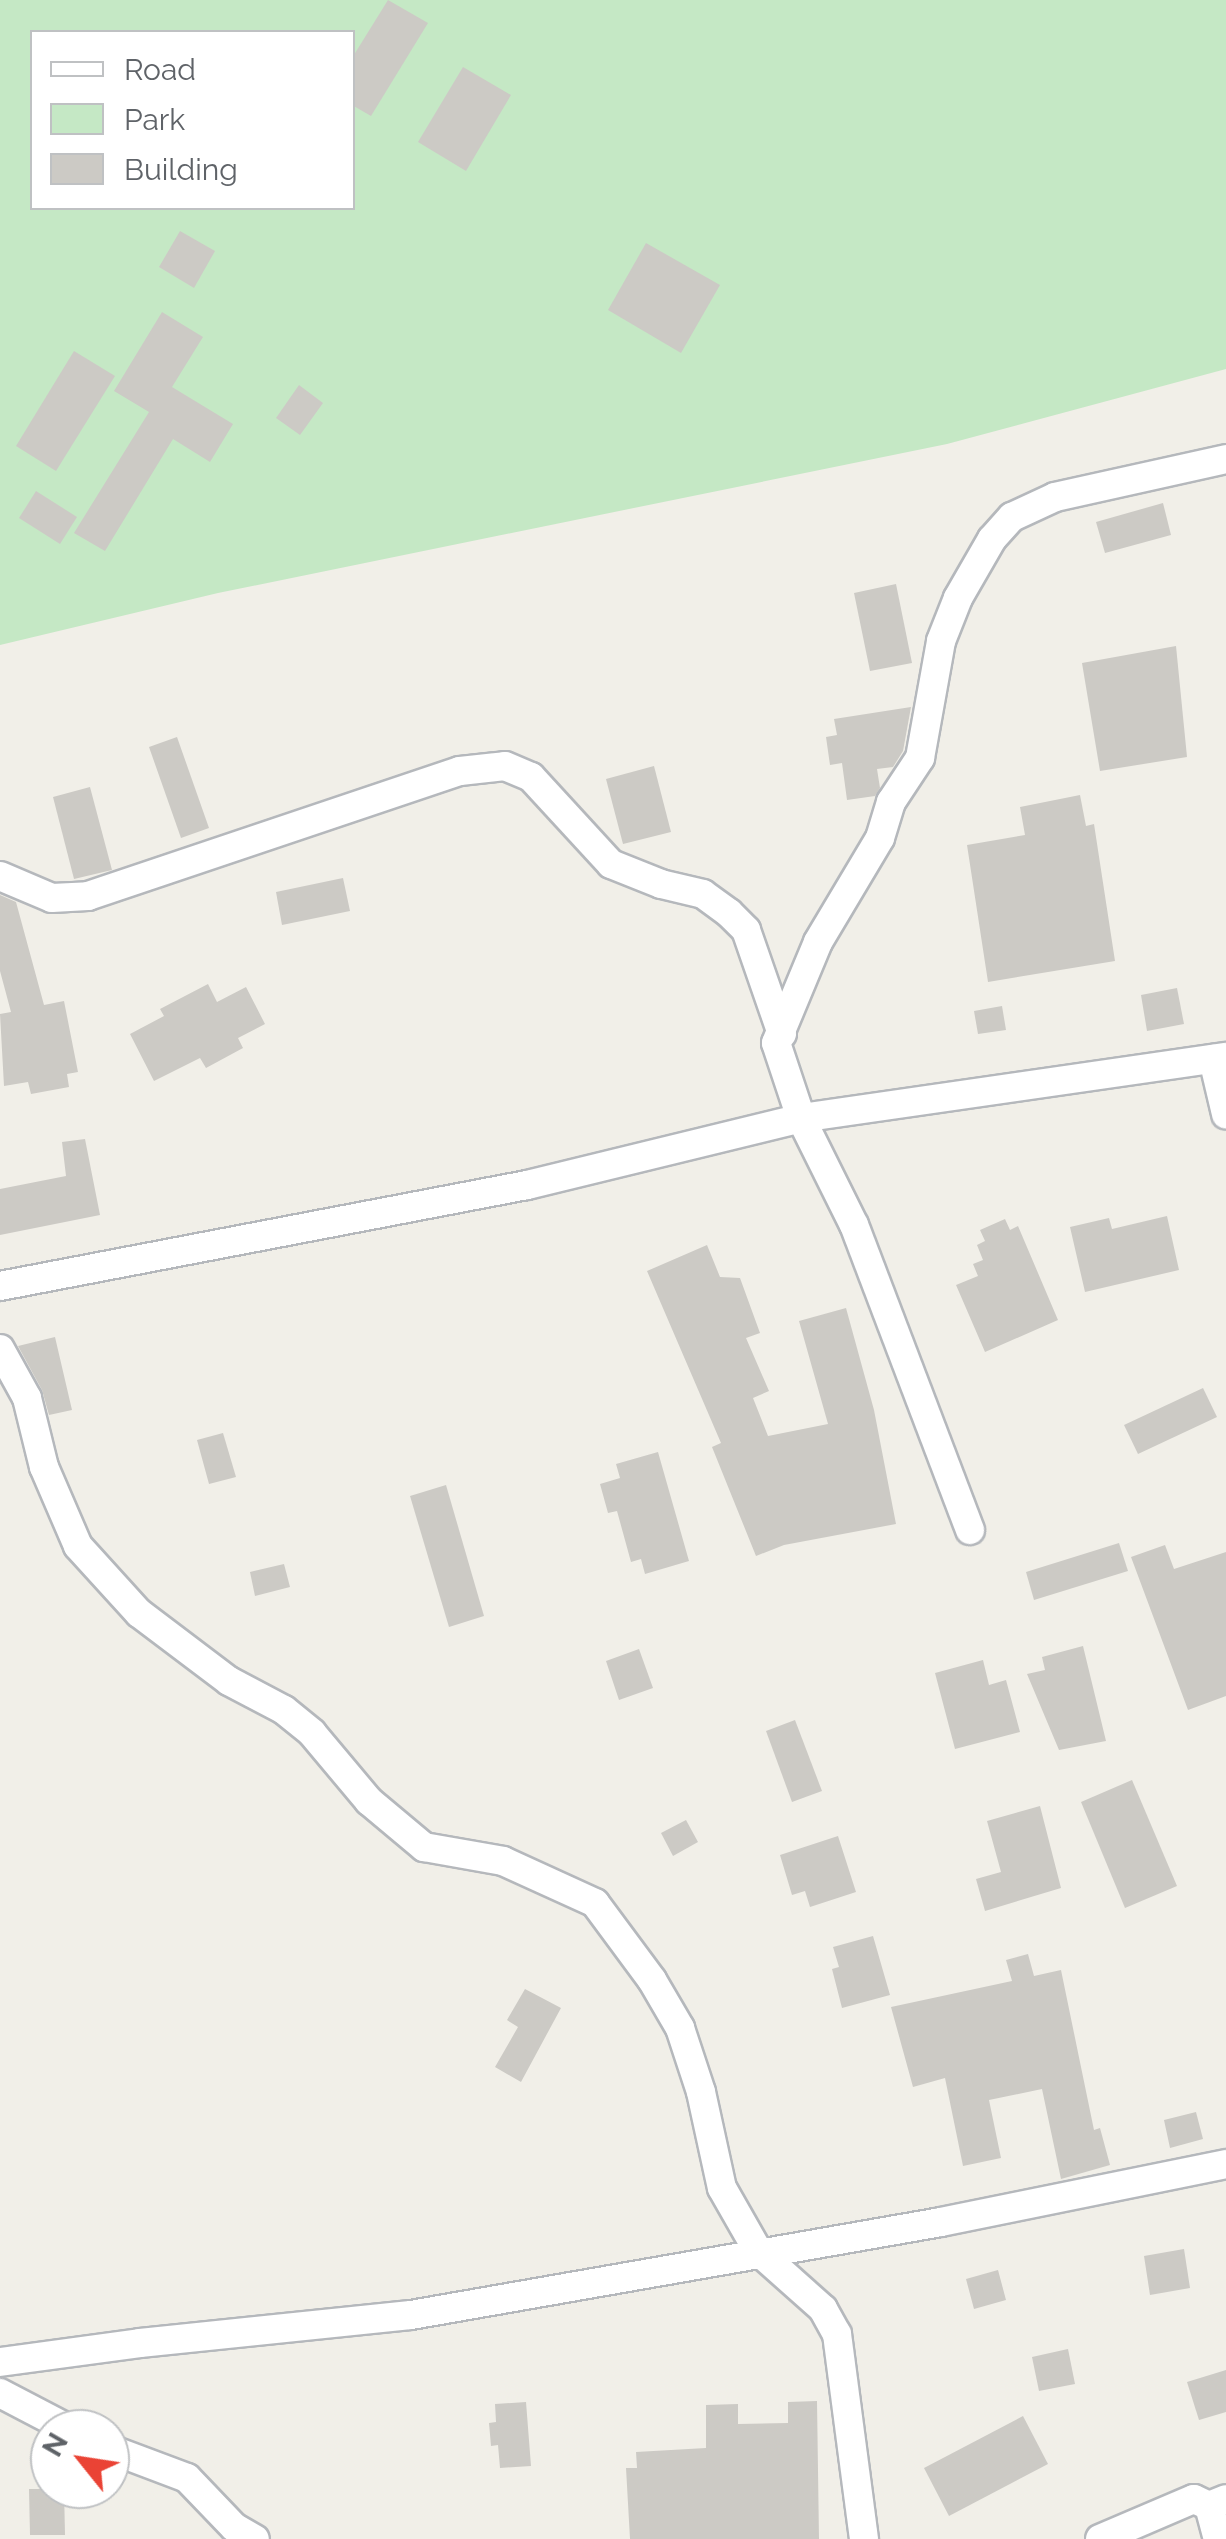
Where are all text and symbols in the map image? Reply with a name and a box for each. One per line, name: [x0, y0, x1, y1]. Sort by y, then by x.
legend: [30, 30, 355, 210]
text: Road: [124, 52, 196, 87]
text: Park: [124, 102, 185, 137]
text: Building: [124, 152, 238, 187]
north arrow: [30, 2409, 130, 2509]
text: N: [36, 2427, 75, 2462]

